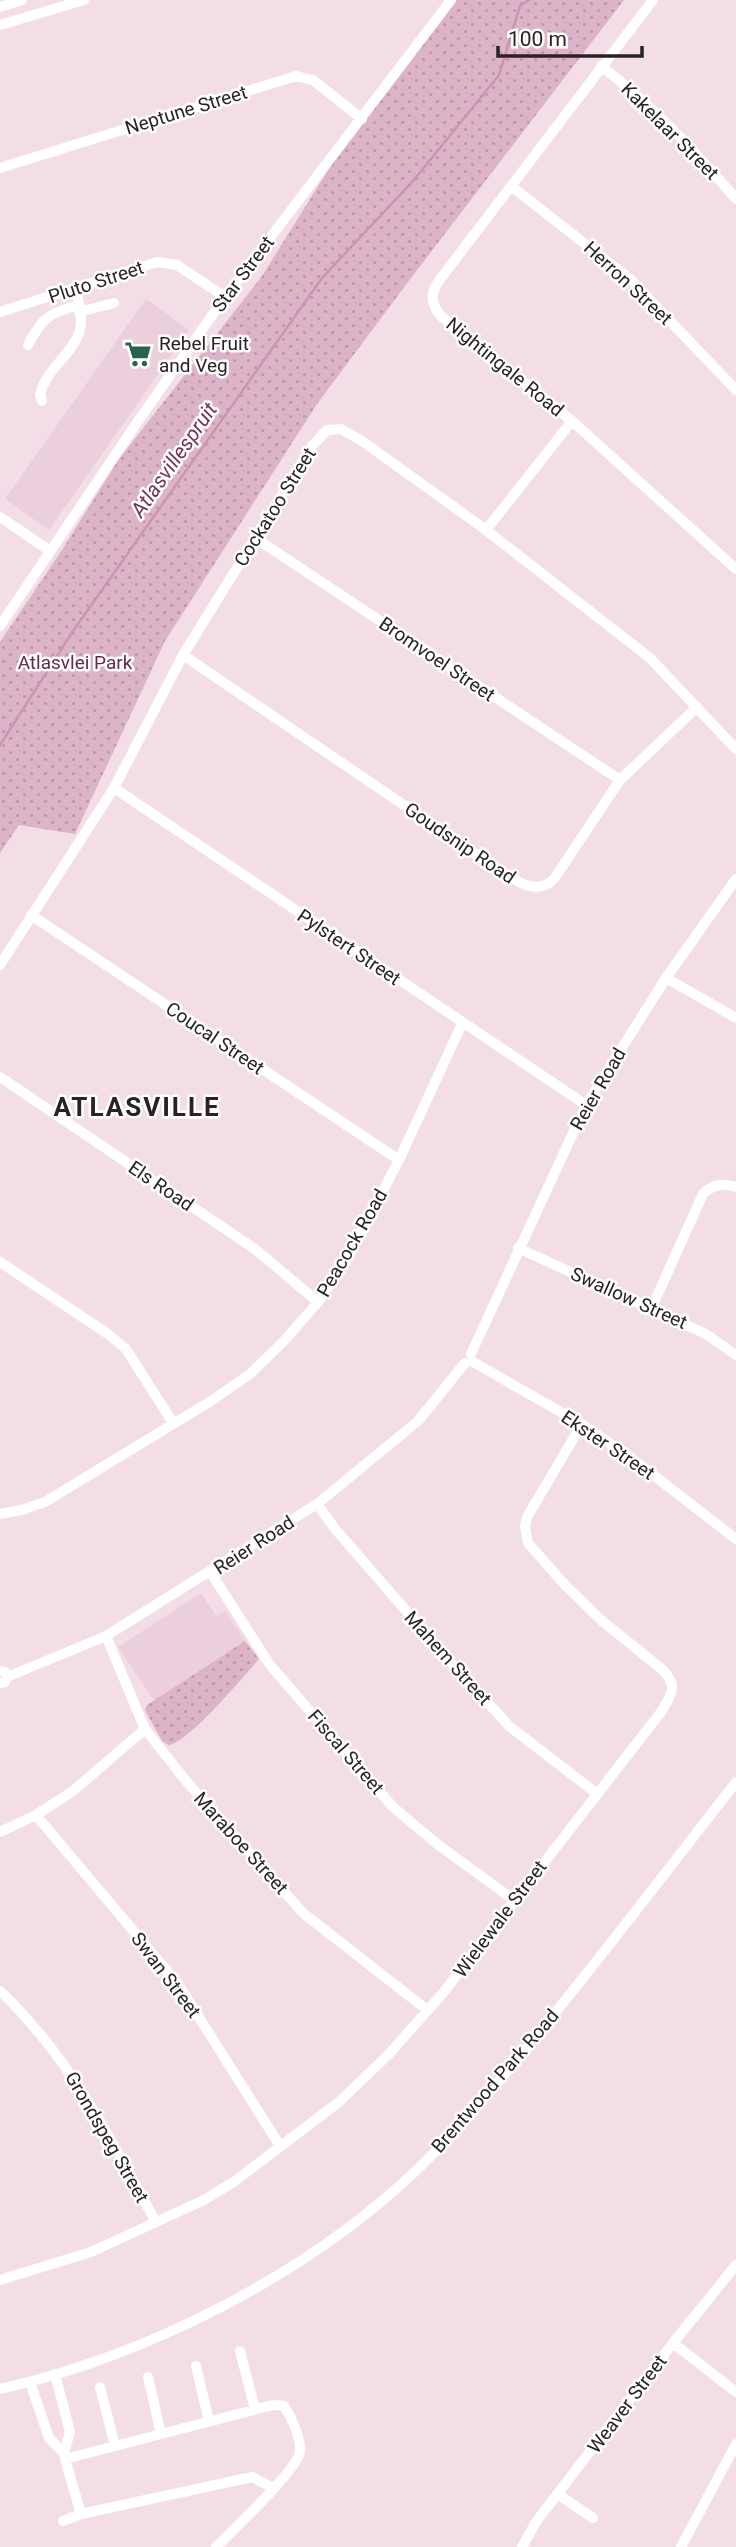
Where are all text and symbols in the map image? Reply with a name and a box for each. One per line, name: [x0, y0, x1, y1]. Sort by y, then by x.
scale bar: [498, 14, 642, 58]
text: 100 m: [508, 27, 567, 51]
street label: Kakelaar Street: [616, 77, 724, 185]
street label: Neptune Street: [122, 81, 250, 139]
street label: Star Street: [207, 231, 279, 317]
street label: Herron Street: [579, 236, 677, 330]
street label: Pluto Street: [45, 256, 147, 308]
street label: Nightingale Road: [442, 313, 568, 421]
place label: Rebel Fruit and Veg: [159, 332, 249, 377]
supermarket icon: Rebel Fruit and Veg: [123, 339, 153, 369]
water label: Atlasvillespruit: [125, 398, 222, 522]
street label: Cockatoo Street: [229, 443, 321, 571]
street label: Bromvoel Street: [375, 612, 499, 706]
park label: Atlasvlei Park: [18, 651, 133, 674]
street label: Goudsnip Road: [400, 797, 520, 889]
street label: Pylstert Street: [293, 904, 405, 990]
street label: Coucal Street: [162, 997, 268, 1079]
street label: Reier Road: [565, 1044, 631, 1134]
district label: ATLASVILLE: [53, 1092, 221, 1122]
street label: Els Road: [124, 1156, 198, 1216]
street label: Peacock Road: [312, 1185, 392, 1301]
street label: Swallow Street: [567, 1262, 691, 1334]
street label: Ekster Street: [557, 1405, 659, 1485]
street label: Reier Road: [209, 1511, 299, 1579]
street label: Mahem Street: [400, 1606, 496, 1710]
street label: Fiscal Street: [303, 1705, 389, 1799]
street label: Maraboe Street: [189, 1787, 293, 1899]
street label: Wielewale Street: [449, 1856, 551, 1982]
street label: Swan Street: [126, 1928, 206, 2022]
street label: Brentwood Park Road: [426, 2004, 564, 2158]
street label: Grondspeg Street: [60, 2067, 154, 2207]
street label: Weaver Street: [583, 2350, 671, 2458]

